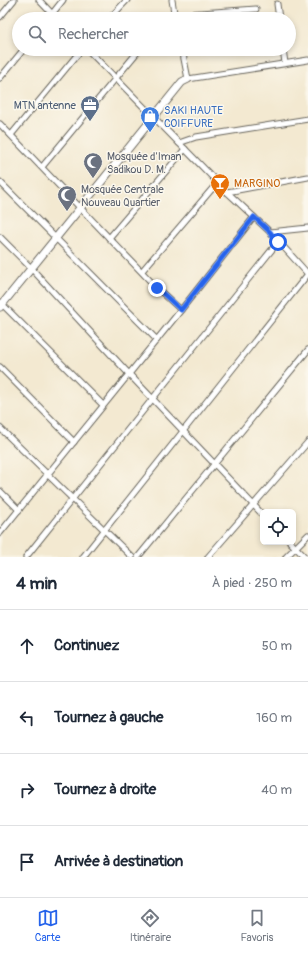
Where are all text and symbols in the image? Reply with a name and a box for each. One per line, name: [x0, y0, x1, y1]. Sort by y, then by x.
search box: [12, 12, 296, 56]
icon: search: [26, 23, 48, 45]
text: Rechercher: [58, 25, 129, 44]
office icon: MTN antenne: [79, 94, 101, 122]
place label: MTN antenne: [14, 99, 77, 112]
place label: SAKI HAUTE COIFFURE: [164, 104, 223, 130]
shop icon: SAKI HAUTE COIFFURE: [139, 105, 161, 133]
place label: Mosquée d'Iman Sadikou D. M.: [107, 150, 182, 176]
mosque icon: Mosquée d'Iman Sadikou D. M.: [82, 151, 104, 179]
bar icon: MARGINO: [209, 172, 231, 200]
place label: MARGINO: [234, 177, 280, 190]
place label: Mosquée Centrale Nouveau Quartier: [81, 183, 164, 209]
mosque icon: Mosquée Centrale Nouveau Quartier: [56, 184, 78, 212]
route start: [269, 233, 287, 251]
route end: [148, 279, 166, 297]
map controls: [260, 509, 296, 545]
button: locate: [260, 509, 296, 545]
text: 4 min: [16, 573, 57, 594]
text: À pied · 250 m: [212, 575, 292, 591]
icon: ahead: [16, 635, 38, 657]
text: Continuez: [54, 636, 119, 655]
text: 50 m: [262, 638, 292, 654]
icon: left: [16, 707, 38, 729]
text: Tournez à gauche: [54, 708, 164, 727]
text: 160 m: [256, 710, 292, 726]
icon: right: [16, 779, 38, 801]
text: Tournez à droite: [54, 780, 156, 799]
text: 40 m: [261, 782, 292, 798]
icon: arrive: [16, 851, 38, 873]
text: Arrivée à destination: [54, 852, 183, 871]
tab: Carte: [35, 907, 60, 944]
tab: Itinéraire: [130, 907, 171, 944]
tab: Favoris: [241, 907, 273, 944]

